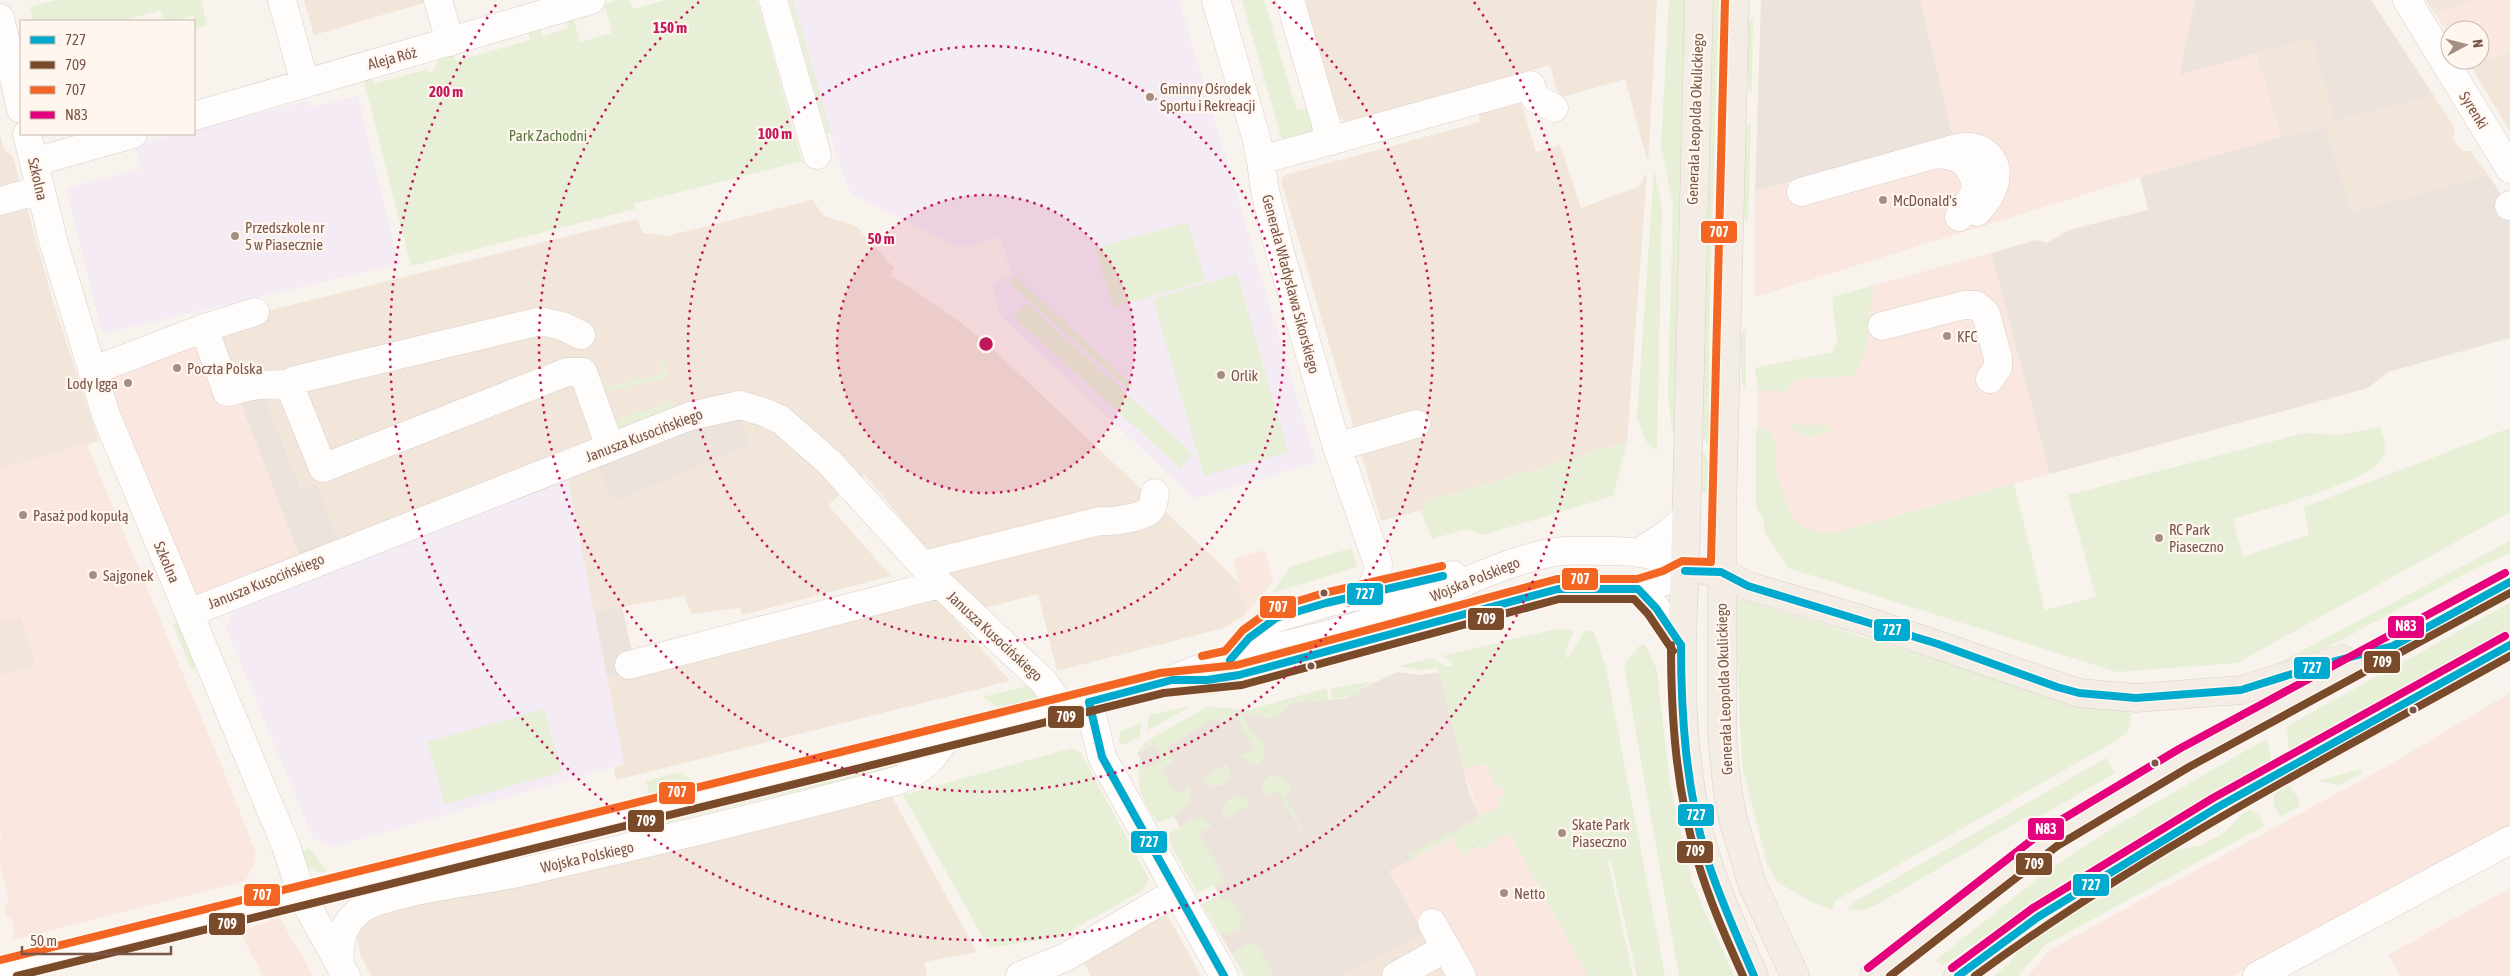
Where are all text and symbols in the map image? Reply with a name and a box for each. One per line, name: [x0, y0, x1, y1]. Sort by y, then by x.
text: 150 m: [653, 19, 687, 36]
legend: [20, 20, 195, 135]
north arrow: [2440, 20, 2490, 70]
text: 727: [65, 31, 86, 48]
street label: Generała Leopolda Okulickiego: [1684, 33, 1706, 205]
text: N: [2469, 38, 2486, 48]
street label: Aleja Róż: [366, 43, 419, 73]
text: 709: [65, 56, 86, 73]
place label: Gminny Ośrodek Sportu i Rekreacji: [1160, 80, 1255, 114]
text: 707: [65, 81, 86, 98]
text: 200 m: [429, 83, 463, 100]
street label: Syrenki: [2456, 88, 2492, 132]
marker: Gminny Ośrodek Sportu i Rekreacji: [1144, 91, 1156, 103]
text: N83: [65, 106, 88, 123]
text: 100 m: [758, 125, 792, 142]
park label: Park Zachodni: [509, 127, 587, 144]
street label: Szkolna: [25, 156, 51, 202]
place label: McDonald's: [1893, 192, 1957, 209]
street label: Generała Władysława Sikorskiego: [1259, 193, 1323, 375]
marker: McDonald's: [1877, 194, 1889, 206]
place label: Przedszkole nr 5 w Piasecznie: [245, 219, 325, 253]
line badge: 707: [1700, 220, 1738, 244]
text: 707: [1709, 224, 1729, 240]
marker: Przedszkole nr 5 w Piasecznie: [229, 230, 241, 242]
text: 50 m: [868, 230, 895, 247]
place label: KFC: [1957, 328, 1977, 345]
marker: KFC: [1941, 330, 1953, 342]
centre of rings: [977, 335, 995, 353]
place label: Poczta Polska: [187, 360, 263, 377]
marker: Poczta Polska: [171, 362, 183, 374]
place label: Orlik: [1231, 367, 1259, 384]
marker: Orlik: [1215, 369, 1227, 381]
place label: Lody Igga: [67, 375, 118, 392]
marker: Lody Igga: [122, 377, 134, 389]
street label: Janusza Kusocińskiego: [583, 405, 705, 465]
place label: Pasaż pod kopułą: [33, 507, 129, 524]
marker: Pasaż pod kopułą: [17, 509, 29, 521]
place label: RC Park Piaseczno: [2169, 521, 2224, 555]
marker: RC Park Piaseczno: [2153, 532, 2165, 544]
street label: Szkolna: [151, 539, 183, 585]
street label: Janusza Kusocińskiego: [205, 550, 327, 612]
street label: Wojska Polskiego: [1428, 553, 1522, 605]
place label: Sajgonek: [103, 567, 154, 584]
line badge: 707: [1561, 567, 1599, 591]
marker: Sajgonek: [87, 569, 99, 581]
text: 707: [1570, 571, 1590, 587]
line badge: 727: [1346, 582, 1384, 606]
text: 727: [1355, 586, 1375, 602]
street label: Janusza Kusocińskiego: [944, 587, 1046, 685]
unlabelled marker: [1319, 588, 1329, 598]
line badge: 707: [1259, 595, 1297, 619]
text: 707: [1268, 599, 1288, 615]
street label: Generała Leopolda Okulickiego: [1713, 603, 1735, 775]
line badge: 709: [1467, 607, 1505, 631]
text: 709: [1476, 611, 1496, 627]
line badge: N83: [2387, 615, 2425, 639]
line badge: 727: [1873, 618, 1911, 642]
text: N83: [2395, 618, 2417, 634]
text: 727: [1882, 622, 1902, 638]
line badge: 709: [2363, 650, 2401, 674]
text: 709: [2372, 654, 2392, 670]
line badge: 727: [2293, 656, 2331, 680]
text: 727: [2302, 660, 2322, 676]
unlabelled marker: [1306, 661, 1316, 671]
line badge: 709: [1047, 705, 1085, 729]
unlabelled marker: [2408, 705, 2418, 715]
text: 709: [1056, 709, 1076, 725]
unlabelled marker: [2150, 758, 2160, 768]
line badge: 707: [658, 781, 696, 805]
text: 707: [667, 784, 687, 800]
line badge: 727: [1677, 803, 1715, 827]
text: 727: [1686, 807, 1706, 823]
line badge: 709: [627, 809, 665, 833]
text: 709: [636, 813, 656, 829]
place label: Skate Park Piaseczno: [1572, 816, 1630, 850]
line badge: N83: [2027, 817, 2065, 841]
text: N83: [2035, 821, 2057, 837]
marker: Skate Park Piaseczno: [1556, 827, 1568, 839]
line badge: 727: [1130, 830, 1168, 854]
text: 727: [1139, 834, 1159, 850]
street label: Wojska Polskiego: [539, 838, 635, 876]
line badge: 709: [1676, 840, 1714, 864]
text: 709: [1685, 843, 1705, 859]
line badge: 709: [2015, 852, 2053, 876]
text: 709: [2024, 856, 2044, 872]
line badge: 727: [2072, 873, 2110, 897]
text: 727: [2081, 877, 2101, 893]
line badge: 707: [243, 883, 281, 907]
place label: Netto: [1514, 885, 1545, 902]
text: 707: [252, 887, 272, 903]
marker: Netto: [1498, 887, 1510, 899]
line badge: 709: [208, 912, 246, 936]
text: 709: [217, 916, 237, 932]
scale bar: [22, 924, 171, 956]
text: 50 m: [30, 932, 57, 949]

